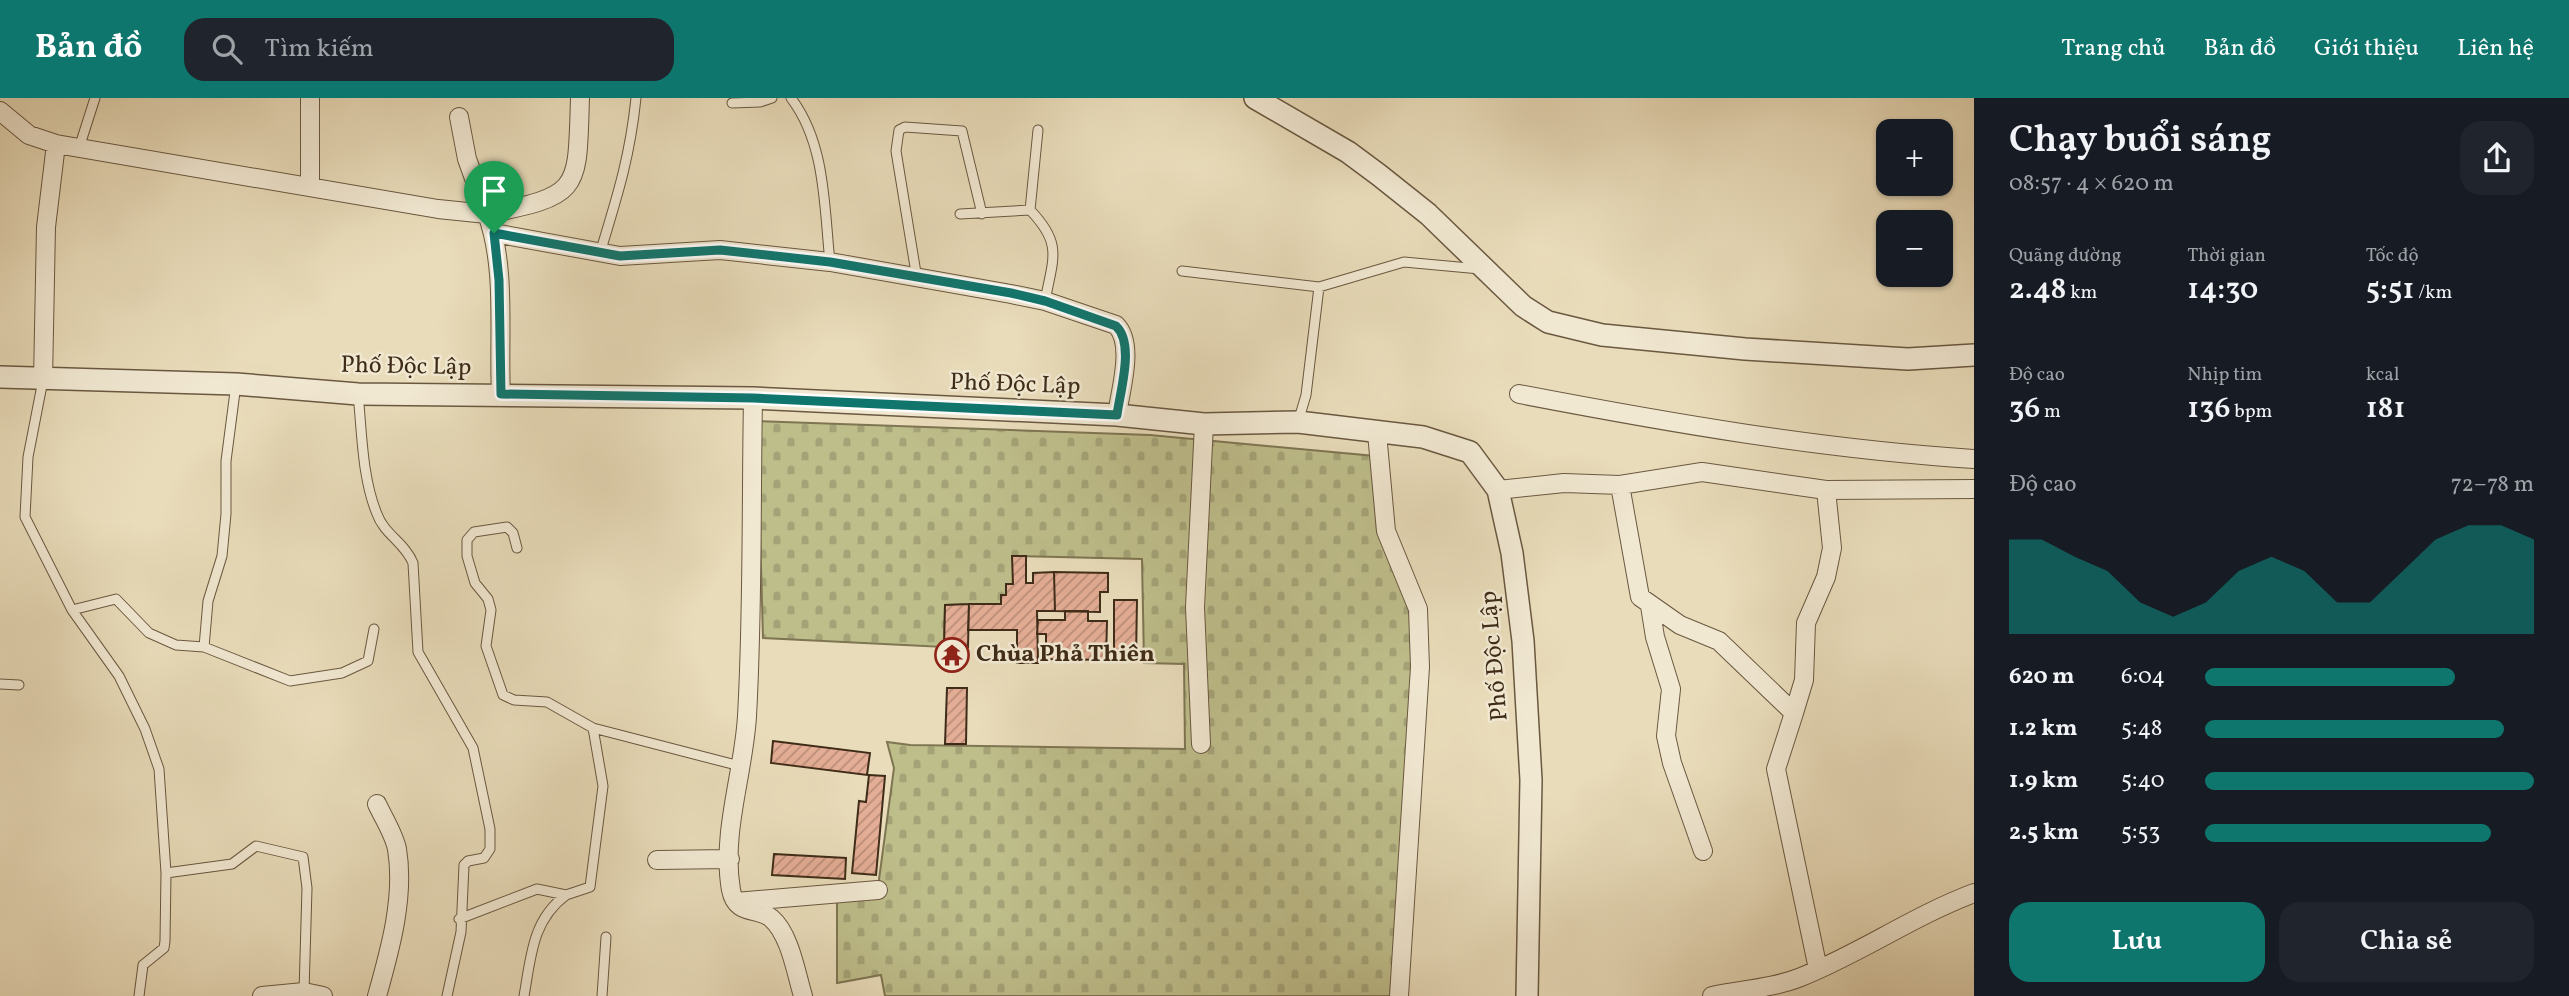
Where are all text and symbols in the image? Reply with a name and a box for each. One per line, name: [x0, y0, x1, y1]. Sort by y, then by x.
search box: [184, 18, 674, 81]
text: Bản đồ: [35, 26, 142, 72]
icon: search: [208, 30, 246, 68]
text: Tìm kiếm: [264, 31, 374, 67]
text: Trang chủ: [2061, 32, 2166, 66]
text: Bản đồ: [2204, 32, 2276, 66]
text: Giới thiệu: [2314, 32, 2419, 66]
text: Liên hệ: [2457, 32, 2534, 66]
text: Chạy buổi sáng: [2009, 115, 2272, 168]
map controls: [1876, 119, 1953, 287]
button: +: [1876, 119, 1953, 196]
button: share: [2460, 121, 2534, 195]
pin: [464, 161, 524, 233]
text: 08:57 · 4 × 620 m: [2009, 168, 2174, 200]
icon: arrive: [475, 172, 513, 210]
button: −: [1876, 210, 1953, 287]
text: Quãng đường: [2009, 243, 2121, 269]
text: Thời gian: [2187, 243, 2266, 269]
text: Tốc độ: [2366, 243, 2419, 269]
text: 2.48: [2009, 269, 2066, 311]
text: 14:30: [2187, 269, 2258, 311]
text: 5:51: [2366, 269, 2414, 311]
text: km: [2066, 280, 2097, 306]
text: /km: [2414, 280, 2452, 306]
street label: Phố Độc Lập: [340, 349, 472, 385]
text: Độ cao: [2009, 362, 2065, 388]
text: Nhịp tim: [2187, 362, 2262, 388]
text: kcal: [2366, 362, 2399, 388]
street label: Phố Độc Lập: [949, 366, 1081, 404]
text: 36: [2009, 388, 2040, 430]
text: 136: [2187, 388, 2231, 430]
text: 181: [2366, 388, 2405, 430]
text: m: [2040, 399, 2061, 425]
text: bpm: [2231, 399, 2272, 425]
text: Độ cao: [2009, 469, 2077, 501]
text: 72–78 m: [2451, 469, 2534, 501]
street label: Phố Độc Lập: [1472, 589, 1518, 723]
temple icon: Chùa Phả Thiên: [933, 636, 971, 674]
place label: Chùa Phả Thiên: [976, 638, 1155, 672]
text: 620 m: [2009, 661, 2075, 693]
text: 6:04: [2121, 661, 2165, 693]
text: 1.2 km: [2009, 713, 2078, 745]
text: 5:48: [2121, 713, 2162, 745]
text: 1.9 km: [2009, 765, 2078, 797]
text: 5:40: [2121, 765, 2165, 797]
text: 2.5 km: [2009, 817, 2079, 849]
text: 5:53: [2121, 817, 2160, 849]
button: Lưu: [2009, 902, 2265, 982]
button: Chia sẻ: [2279, 902, 2534, 982]

